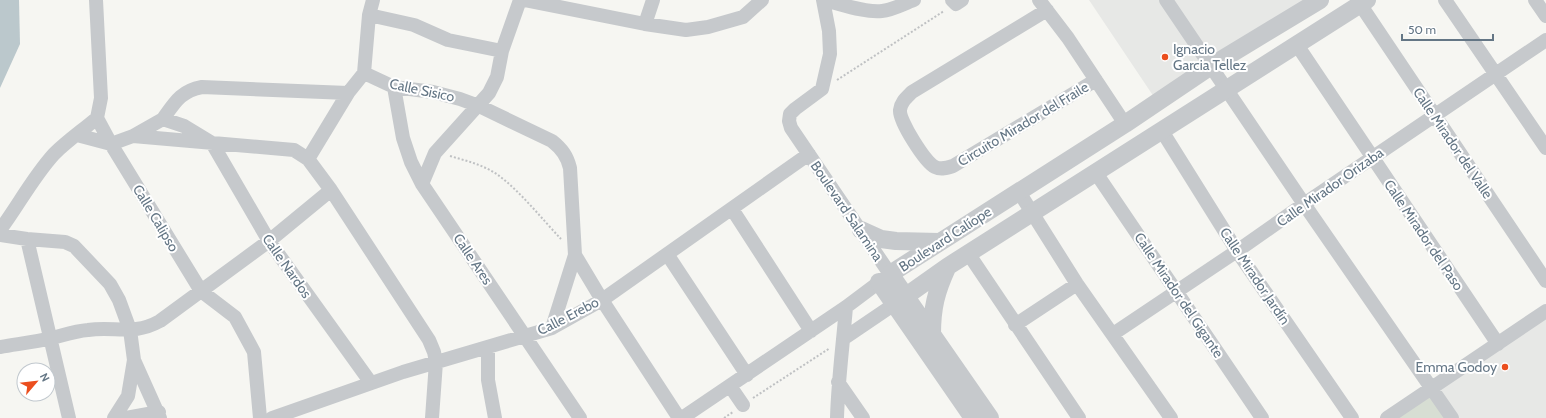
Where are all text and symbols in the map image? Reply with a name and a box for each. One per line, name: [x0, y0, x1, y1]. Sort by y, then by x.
scale bar: [1402, 16, 1493, 42]
text: 50 m: [1408, 22, 1436, 37]
place label: Ignacio Garcia Tellez: [1173, 40, 1247, 74]
marker: Ignacio Garcia Tellez: [1160, 52, 1170, 62]
street label: Calle Sisico: [388, 74, 456, 106]
street label: Circuito Mirador del Fraile: [954, 78, 1092, 170]
street label: Calle Mirador del Valle: [1409, 84, 1497, 202]
street label: Calle Mirador Orizaba: [1273, 143, 1387, 231]
street label: Boulevard Salamina: [807, 157, 887, 265]
street label: Calle Mirador del Paso: [1380, 176, 1468, 294]
street label: Calle Calipso: [129, 181, 183, 255]
street label: Boulevard Calíope: [895, 202, 995, 276]
street label: Calle Mirador Jardín: [1216, 224, 1294, 328]
street label: Calle Mirador del Gigante: [1130, 229, 1228, 361]
street label: Calle Nardos: [258, 230, 316, 302]
street label: Calle Ares: [449, 230, 497, 288]
street label: Calle Erebo: [534, 293, 602, 339]
place label: Emma Godoy: [1416, 358, 1497, 376]
north arrow: [16, 362, 56, 402]
marker: Emma Godoy: [1500, 362, 1510, 372]
text: N: [37, 371, 53, 384]

